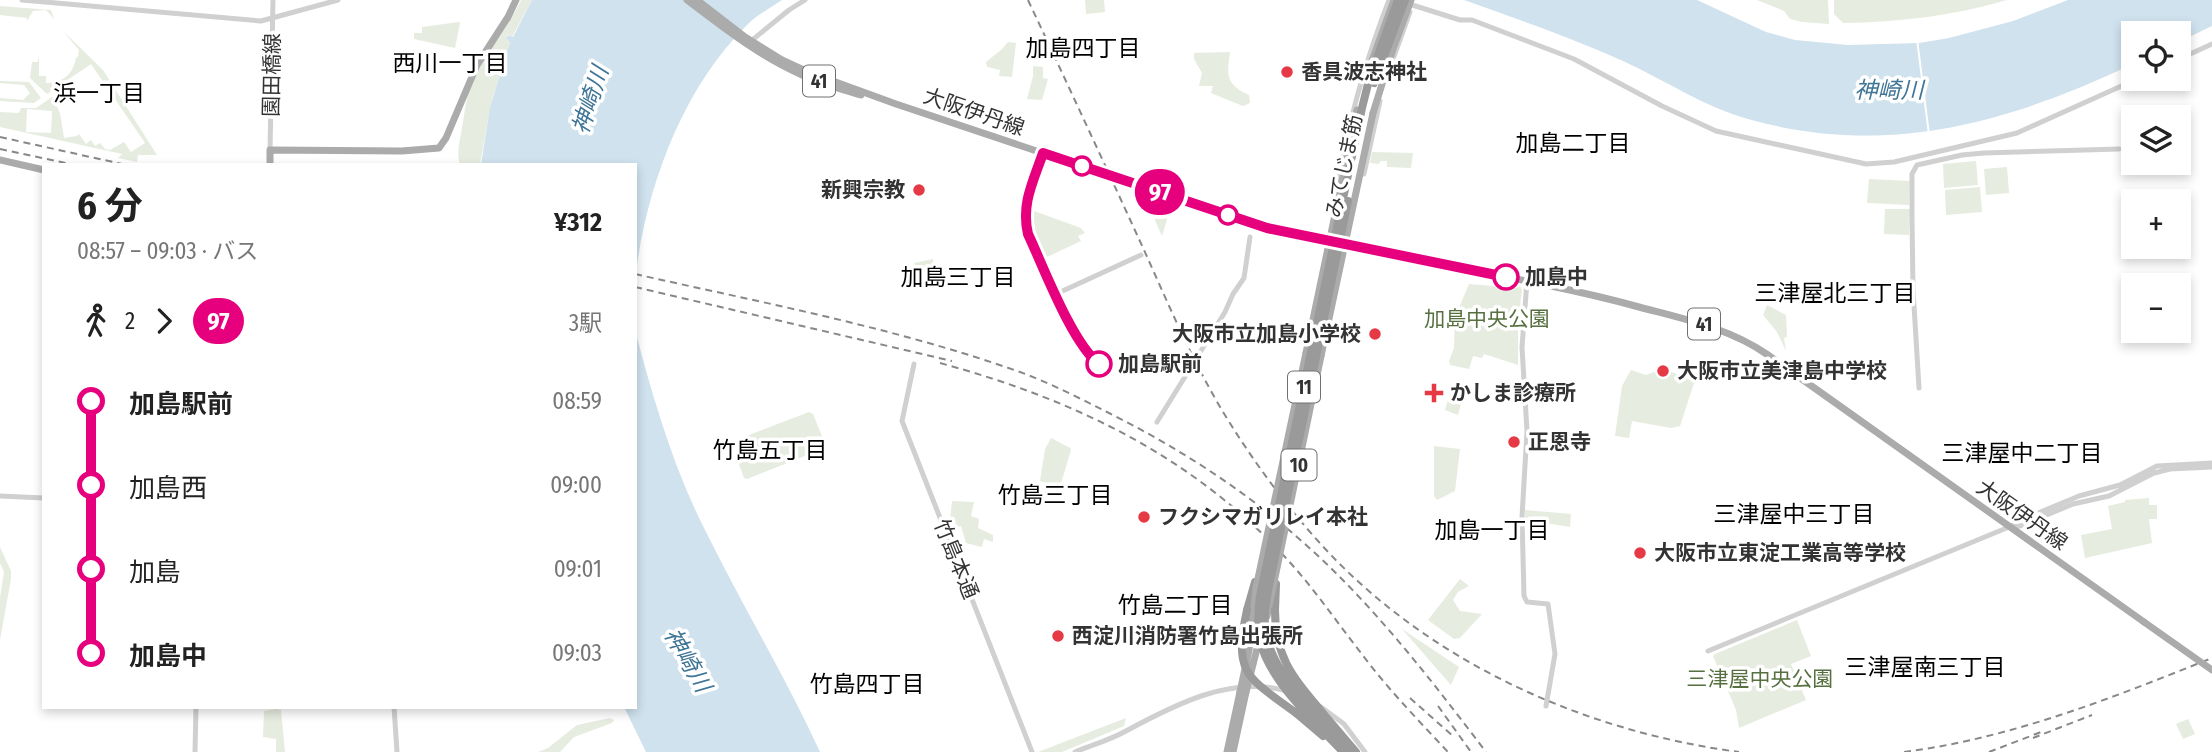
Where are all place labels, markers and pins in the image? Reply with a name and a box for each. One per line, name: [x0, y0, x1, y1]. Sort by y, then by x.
place label: 香具波志神社: [1301, 59, 1427, 85]
marker: 香具波志神社: [1279, 64, 1295, 80]
unlabelled marker: [1072, 156, 1092, 176]
place label: 新興宗教: [821, 177, 905, 203]
marker: 新興宗教: [911, 182, 927, 198]
unlabelled marker: [1218, 205, 1238, 225]
marker: 加島中: [1493, 264, 1519, 290]
place label: 加島中: [1525, 264, 1588, 290]
place label: 大阪市立加島小学校: [1172, 321, 1361, 347]
marker: 大阪市立加島小学校: [1367, 326, 1383, 342]
marker: 加島駅前: [1086, 351, 1112, 377]
place label: 加島駅前: [1118, 351, 1202, 377]
place label: 大阪市立美津島中学校: [1677, 358, 1887, 384]
marker: 大阪市立美津島中学校: [1655, 363, 1671, 379]
place label: かしま診療所: [1450, 380, 1576, 406]
marker: かしま診療所: [1424, 383, 1444, 403]
place label: 正恩寺: [1528, 429, 1591, 455]
marker: 正恩寺: [1506, 434, 1522, 450]
place label: フクシマガリレイ本社: [1158, 504, 1368, 530]
marker: フクシマガリレイ本社: [1136, 509, 1152, 525]
place label: 大阪市立東淀工業高等学校: [1654, 540, 1906, 566]
marker: 大阪市立東淀工業高等学校: [1632, 545, 1648, 561]
place label: 西淀川消防署竹島出張所: [1072, 623, 1303, 649]
marker: 西淀川消防署竹島出張所: [1050, 628, 1066, 644]

